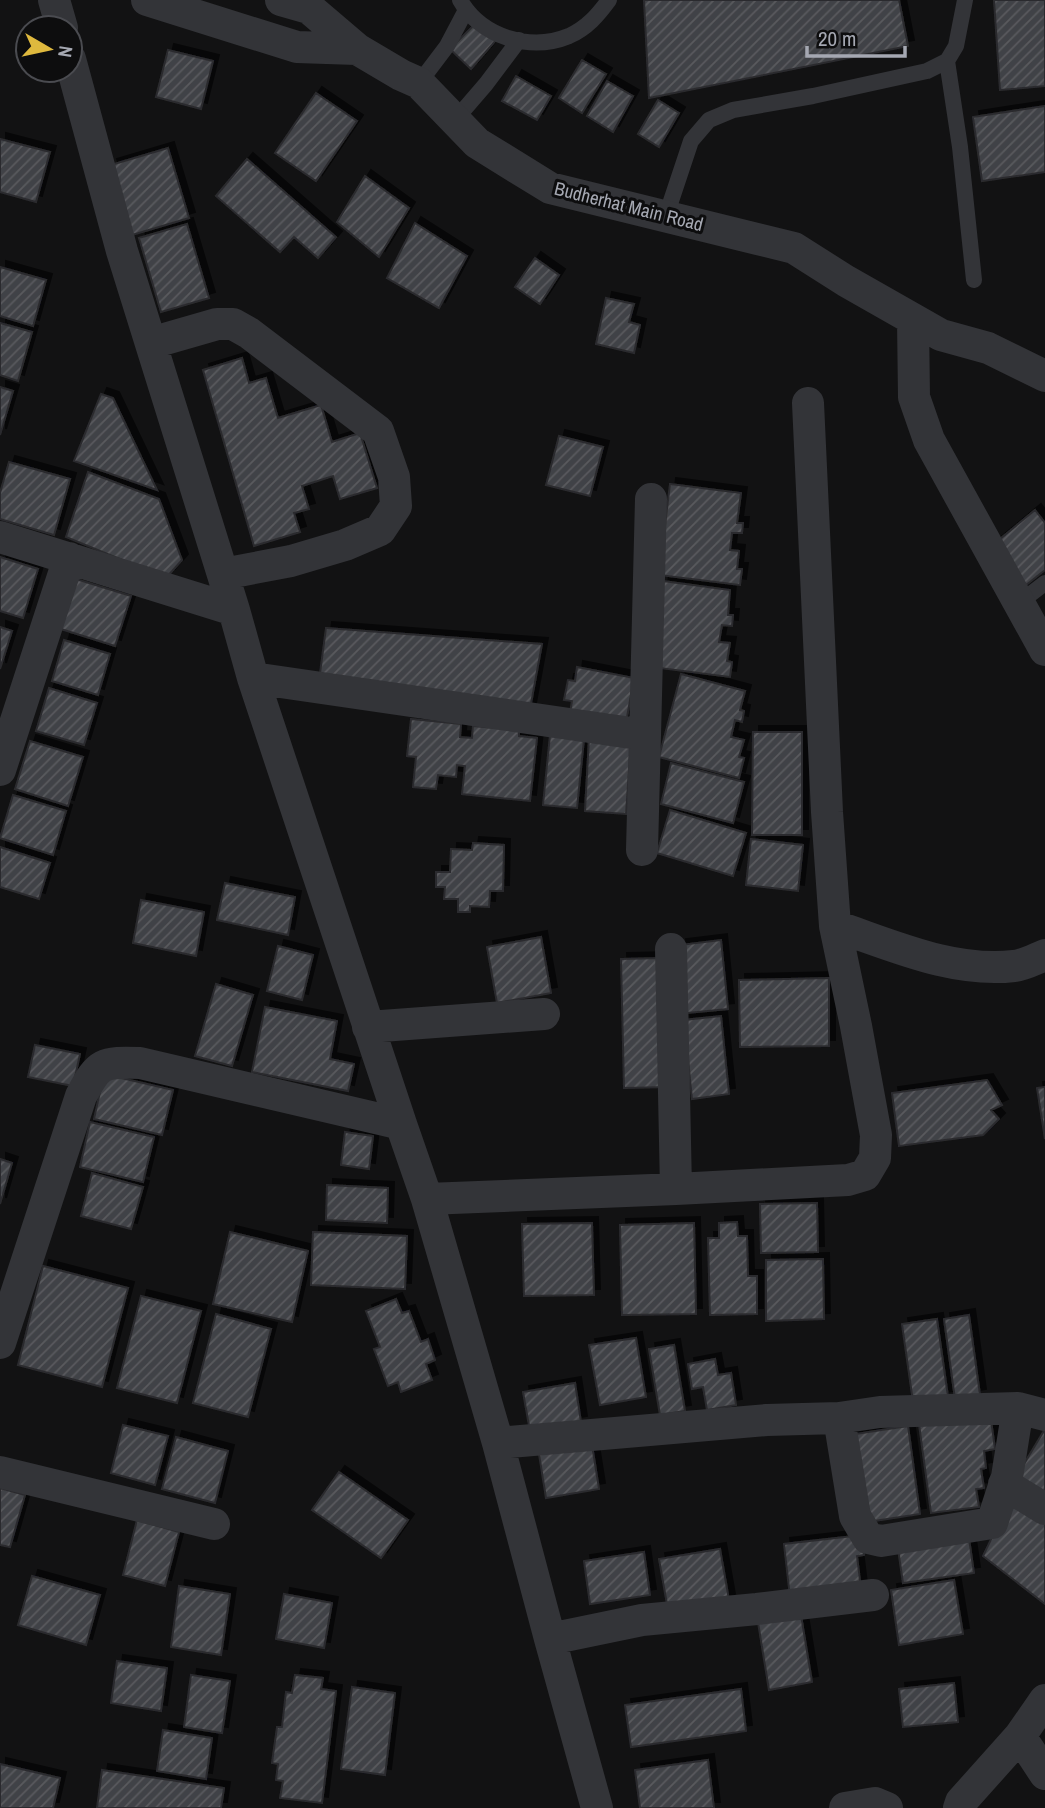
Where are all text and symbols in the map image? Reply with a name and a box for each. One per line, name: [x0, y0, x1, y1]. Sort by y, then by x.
north arrow: [14, 14, 84, 84]
scale bar: [807, 14, 905, 58]
text: 20 m: [818, 24, 856, 53]
text: N: [52, 44, 80, 59]
street label: Budherhat Main Road: [552, 175, 706, 237]

